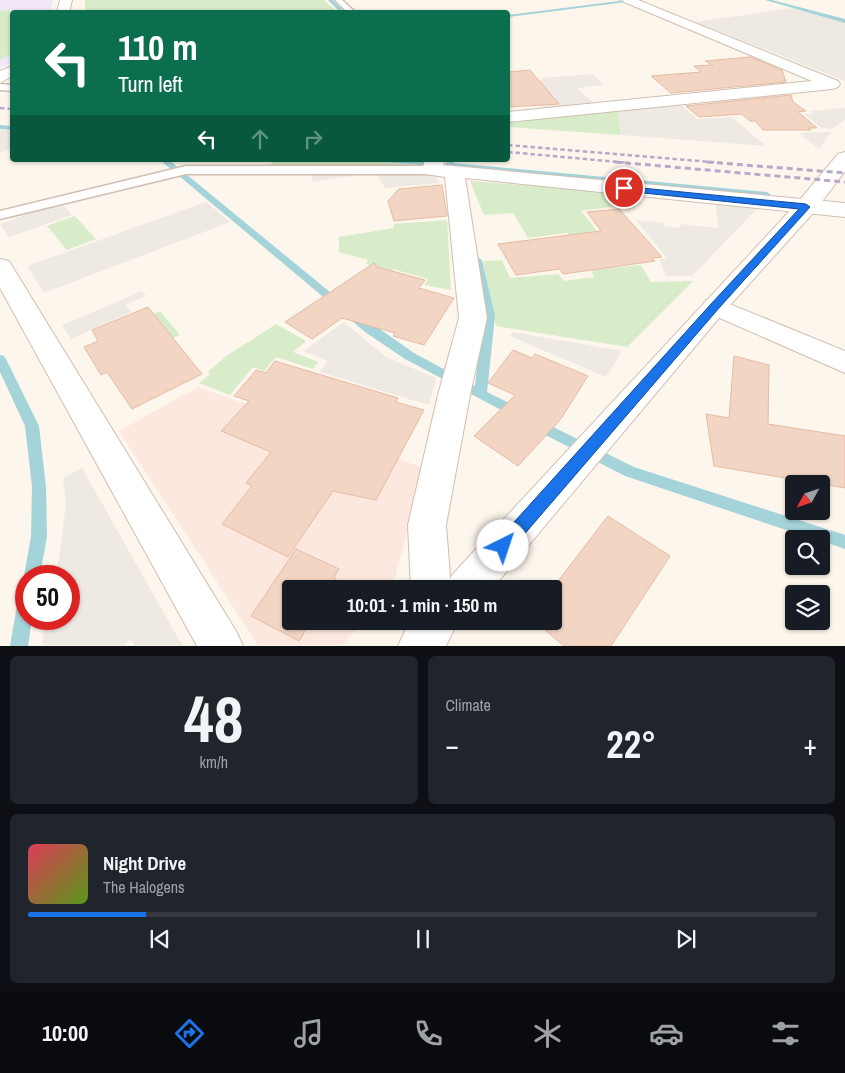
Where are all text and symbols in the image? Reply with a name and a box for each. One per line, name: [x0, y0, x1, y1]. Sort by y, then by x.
text: 110 m: [118, 24, 198, 71]
icon: left: [35, 30, 100, 95]
text: Turn left: [118, 69, 183, 99]
icon: left: [193, 125, 221, 153]
icon: ahead: [246, 125, 274, 153]
icon: right: [299, 125, 327, 153]
pin: [603, 167, 645, 209]
icon: arrive: [610, 174, 638, 202]
north arrow: [785, 475, 830, 520]
map controls: [785, 475, 830, 630]
position arrow: [476, 519, 528, 571]
button: search: [785, 530, 830, 575]
speed limit sign: 50: [15, 565, 80, 630]
button: layers: [785, 585, 830, 630]
text: 10:01 · 1 min · 150 m: [347, 592, 497, 618]
text: 48: [184, 675, 243, 762]
text: Climate: [446, 694, 491, 716]
text: 22°: [606, 719, 656, 770]
text: −: [446, 726, 459, 764]
text: +: [804, 726, 817, 764]
text: km/h: [200, 751, 228, 773]
text: Night Drive: [103, 850, 186, 876]
text: The Halogens: [103, 876, 185, 898]
icon: previous: [146, 925, 174, 953]
icon: pause: [409, 925, 437, 953]
icon: next: [672, 925, 700, 953]
icon: directions: [172, 1016, 207, 1051]
icon: music: [291, 1016, 326, 1051]
icon: phone: [411, 1016, 446, 1051]
icon: climate: [530, 1016, 565, 1051]
icon: car: [649, 1016, 684, 1051]
icon: filters: [768, 1016, 803, 1051]
text: 10:00: [42, 1018, 88, 1048]

